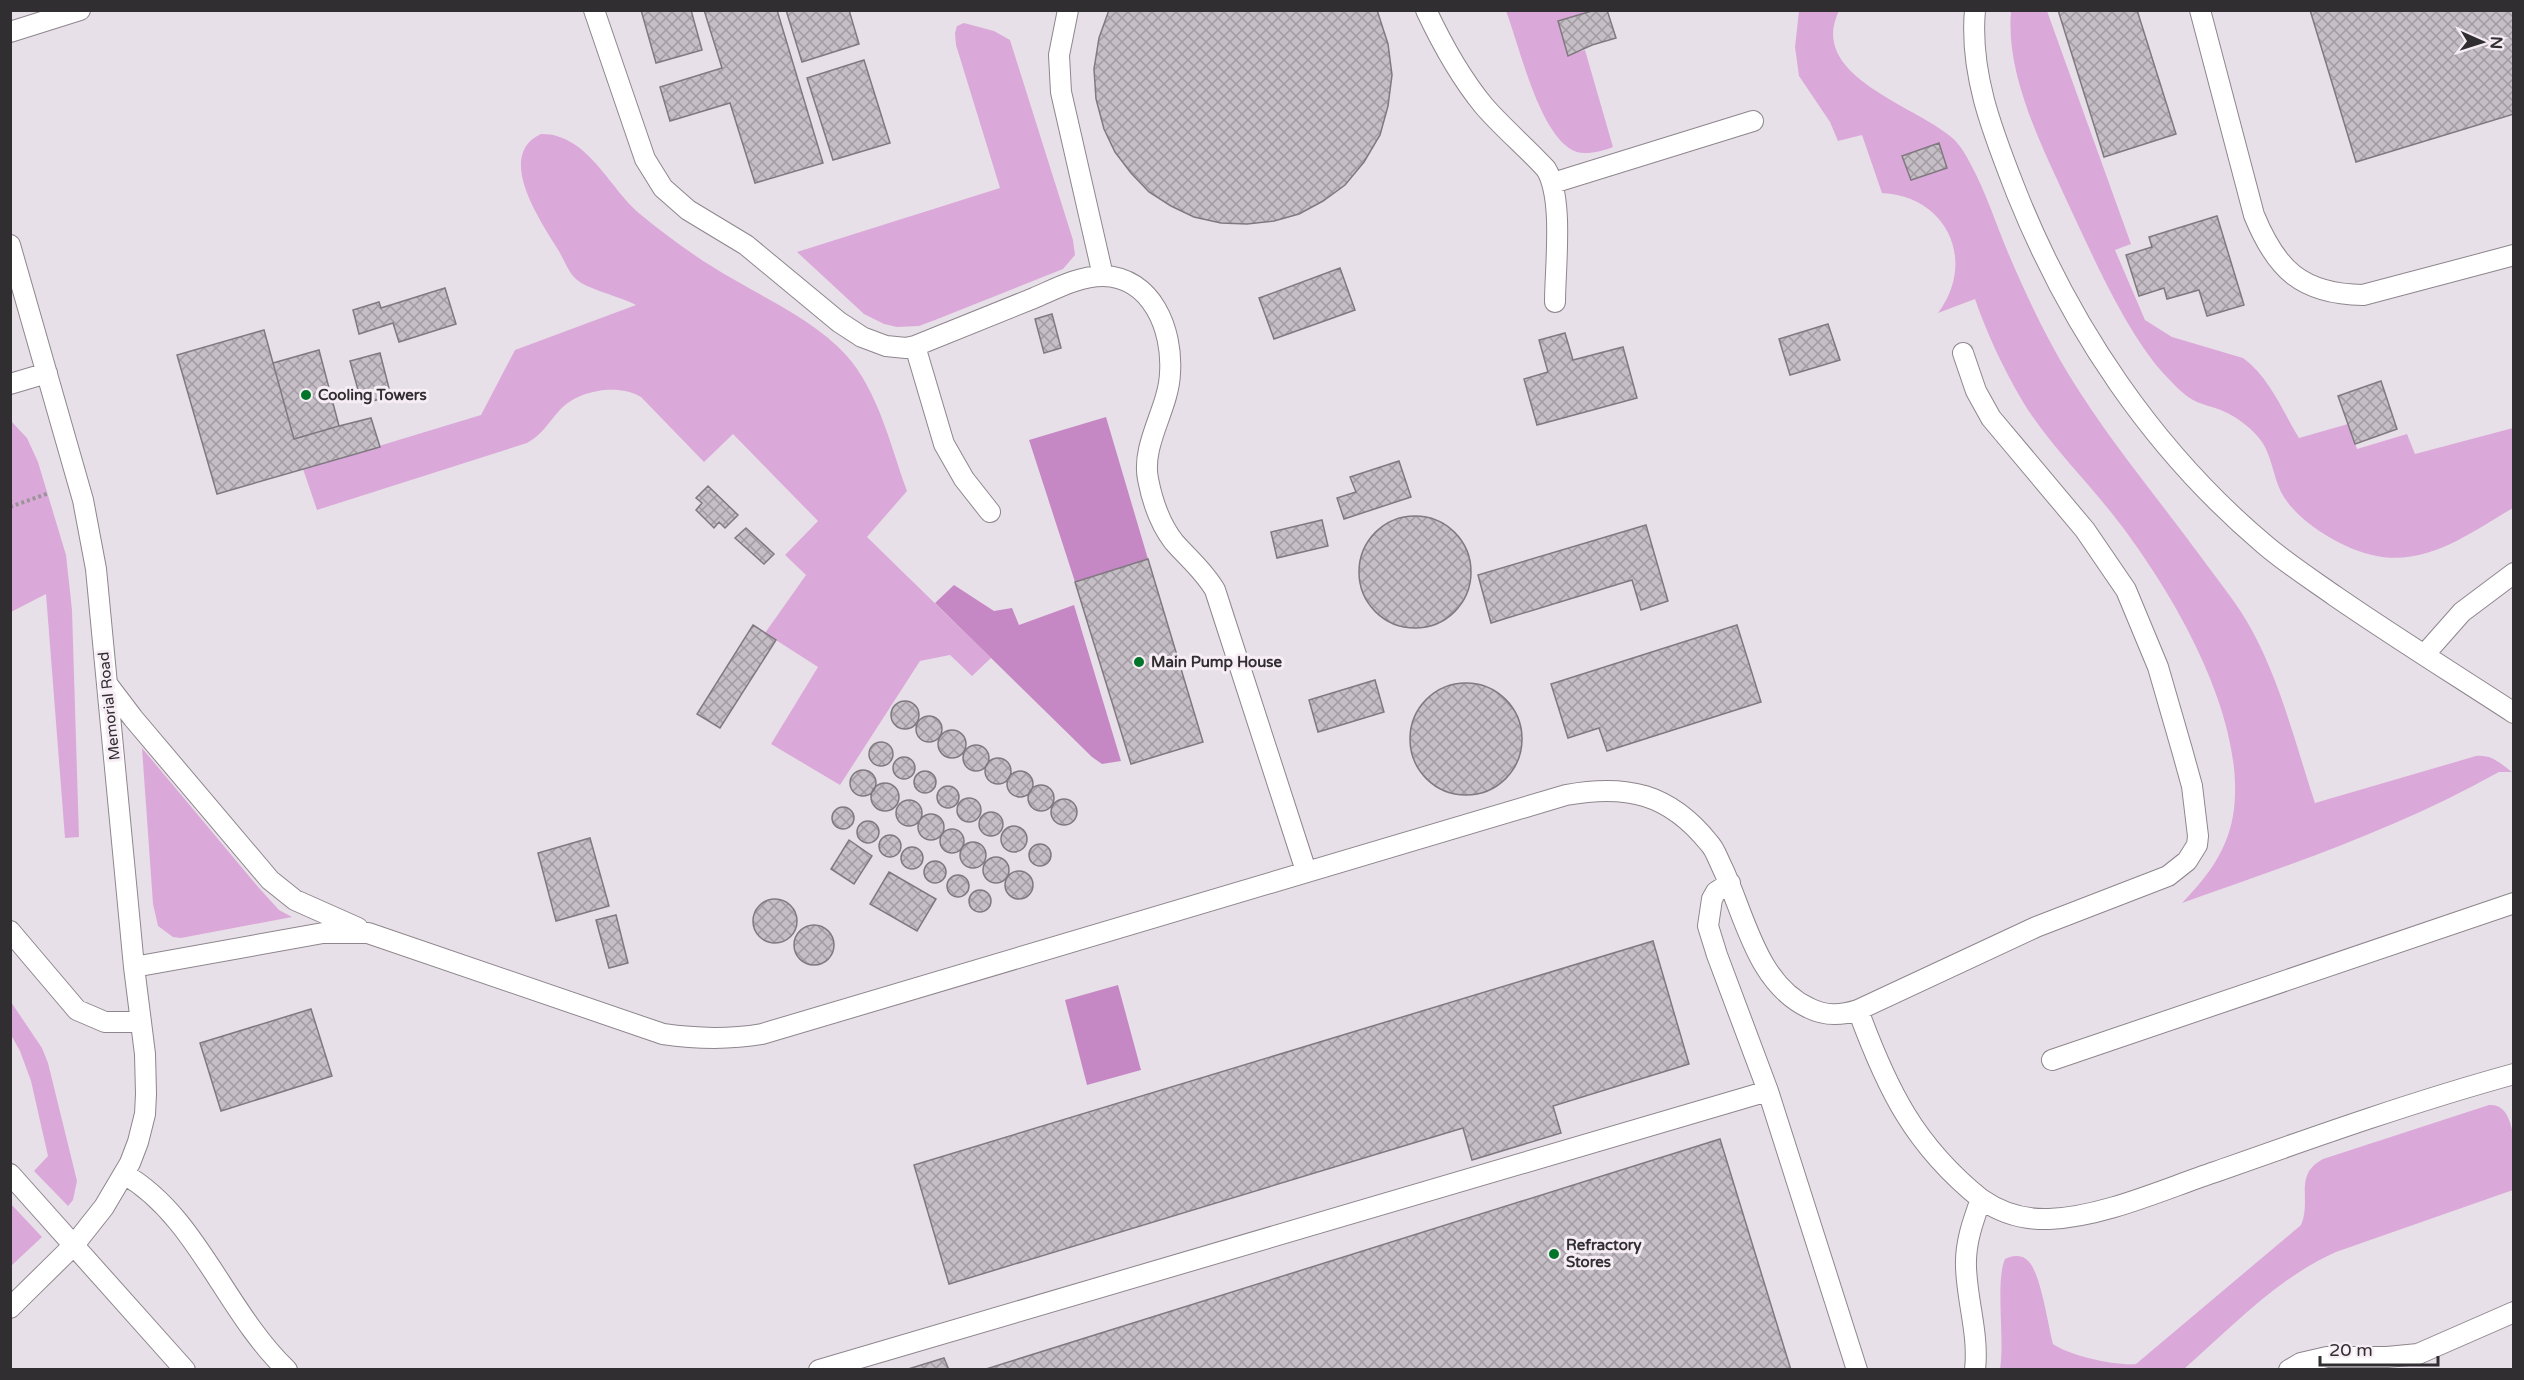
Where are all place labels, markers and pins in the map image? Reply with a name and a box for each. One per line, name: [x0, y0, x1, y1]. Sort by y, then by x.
place label: Cooling Towers: [318, 386, 427, 405]
marker: Cooling Towers: [299, 388, 313, 402]
place label: Main Pump House: [1151, 653, 1283, 672]
marker: Main Pump House: [1132, 655, 1146, 669]
place label: Refractory Stores: [1566, 1236, 1642, 1271]
marker: Refractory Stores: [1547, 1247, 1561, 1261]

